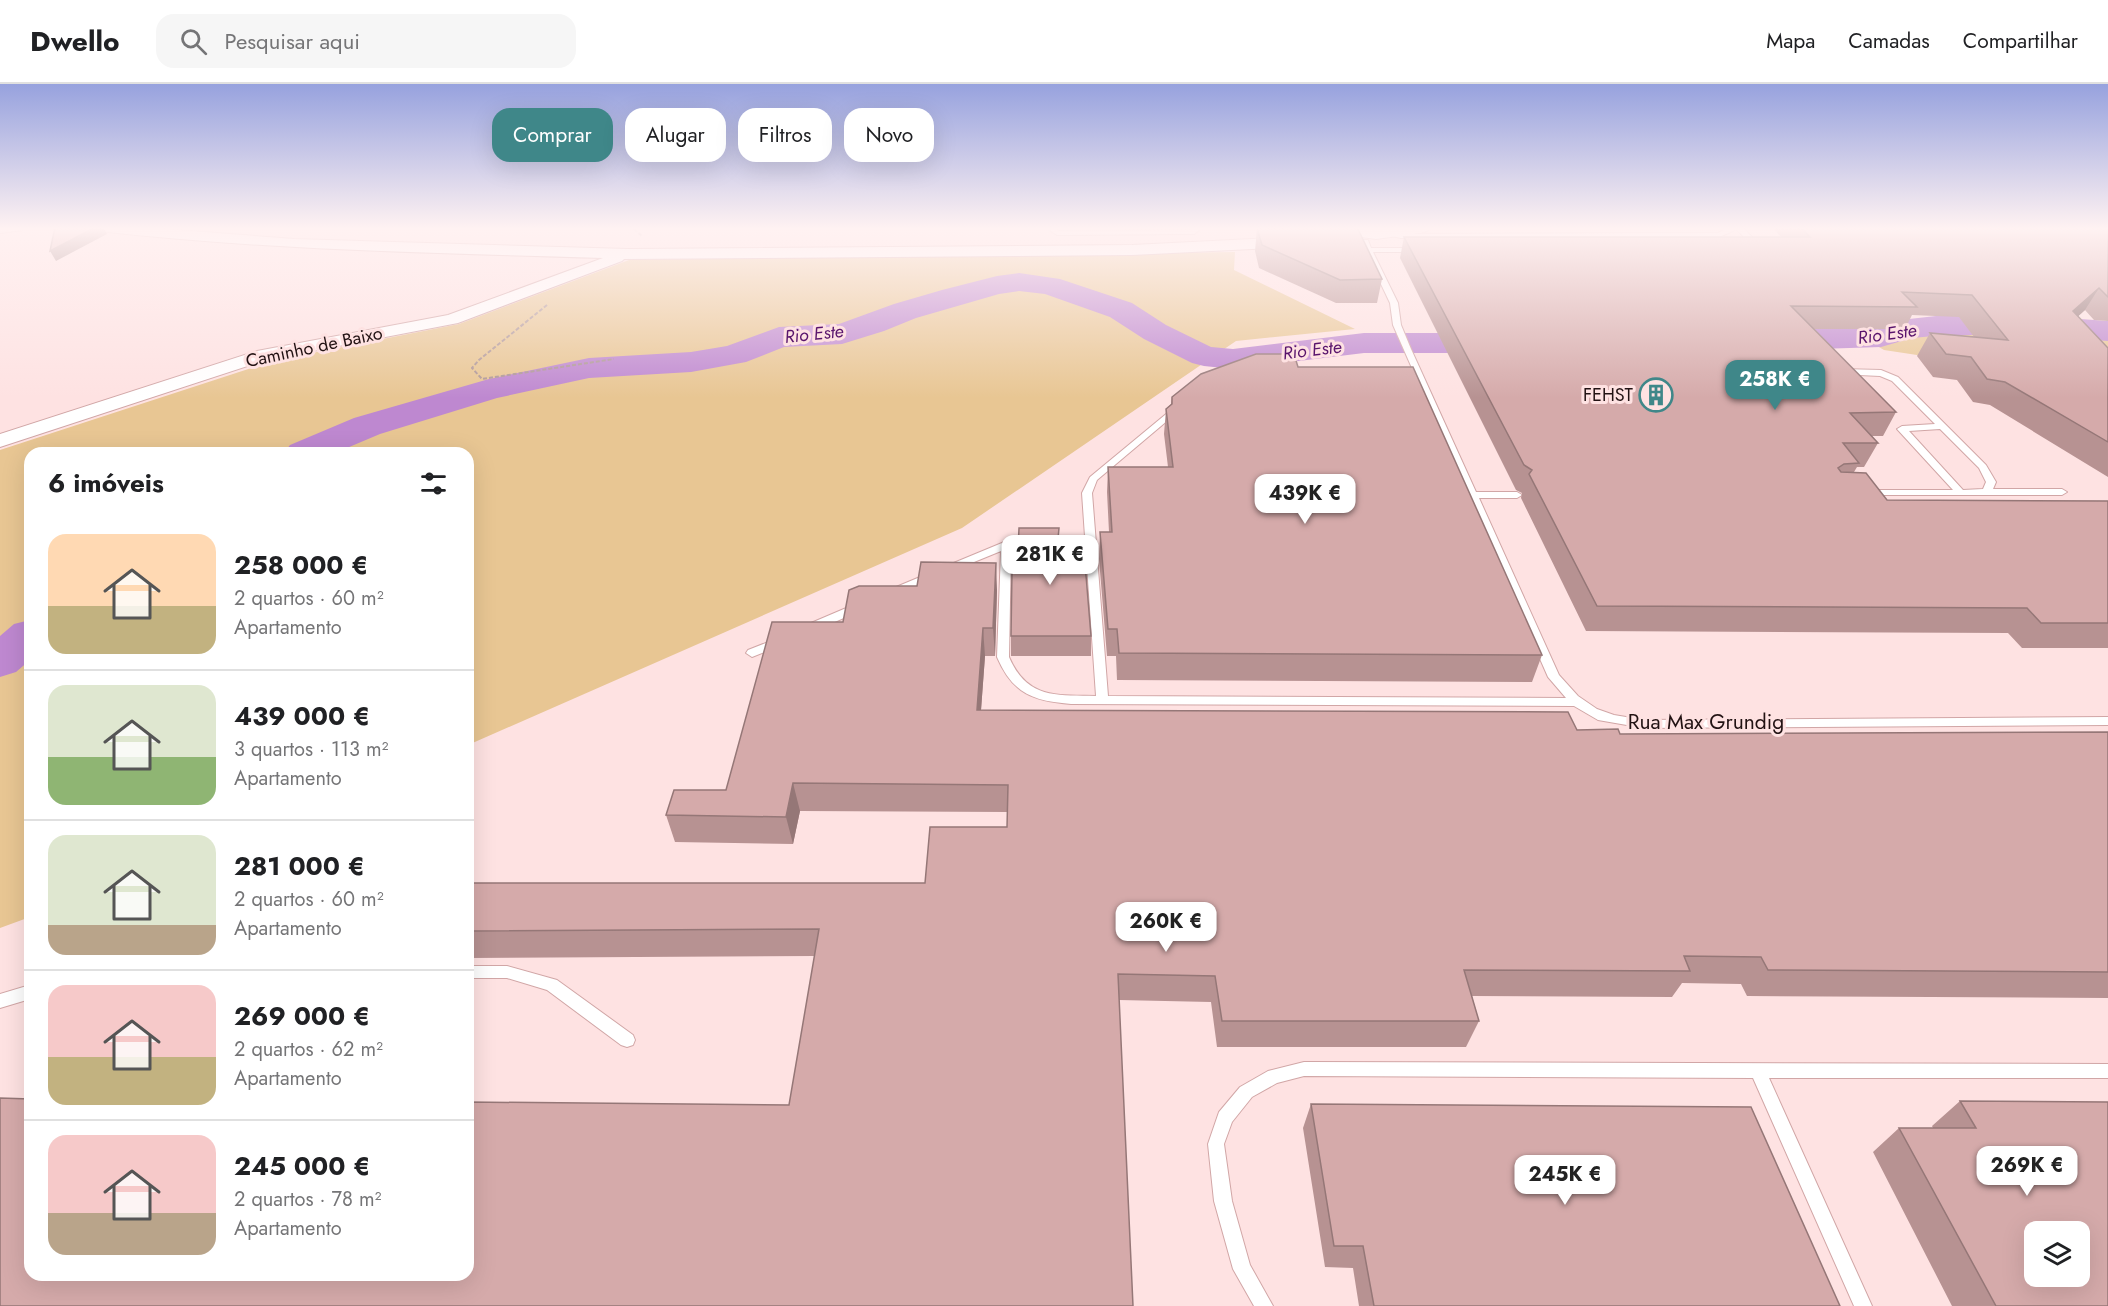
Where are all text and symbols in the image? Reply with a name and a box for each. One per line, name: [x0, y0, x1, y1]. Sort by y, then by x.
search box: [156, 14, 576, 68]
text: Dwello: [30, 21, 120, 62]
icon: search: [177, 25, 210, 58]
text: Pesquisar aqui: [225, 25, 360, 57]
text: Mapa: [1766, 26, 1815, 56]
text: Camadas: [1848, 26, 1930, 56]
text: Compartilhar: [1963, 26, 2078, 56]
chip: Comprar: [492, 108, 613, 162]
chip: Alugar: [625, 108, 726, 162]
chip: Filtros: [738, 108, 832, 162]
chip: Novo: [844, 108, 934, 162]
water label: Rio Este: [1856, 317, 1918, 351]
water label: Rio Este: [783, 318, 845, 350]
street label: Caminho de Baixo: [243, 320, 385, 374]
water label: Rio Este: [1281, 333, 1343, 367]
pin: 258K €: [1726, 360, 1824, 411]
text: 258K €: [1739, 365, 1811, 394]
building icon: FEHST: [1638, 377, 1674, 413]
place label: FEHST: [1583, 382, 1634, 408]
text: 6 imóveis: [48, 464, 164, 502]
icon: filters: [417, 467, 450, 500]
pin: 439K €: [1256, 474, 1354, 525]
text: 439K €: [1269, 479, 1341, 508]
pin: 281K €: [1001, 535, 1099, 586]
text: 281K €: [1016, 540, 1084, 569]
text: 258 000 €: [234, 546, 368, 584]
icon: home: [96, 558, 168, 630]
text: 2 quartos · 60 m²: [234, 584, 384, 613]
text: Apartamento: [234, 613, 342, 642]
text: 439 000 €: [234, 697, 370, 735]
street label: Rua Max Grundig: [1628, 707, 1784, 737]
icon: home: [96, 709, 168, 781]
text: 3 quartos · 113 m²: [234, 735, 389, 764]
text: Apartamento: [234, 764, 342, 793]
text: 281 000 €: [234, 847, 365, 885]
icon: home: [96, 859, 168, 931]
text: 2 quartos · 60 m²: [234, 885, 384, 914]
pin: 260K €: [1117, 902, 1215, 953]
text: 260K €: [1130, 907, 1202, 936]
text: Apartamento: [234, 914, 342, 943]
text: 269 000 €: [234, 997, 370, 1035]
icon: home: [96, 1009, 168, 1081]
text: 2 quartos · 62 m²: [234, 1035, 383, 1064]
text: Apartamento: [234, 1064, 342, 1093]
pin: 269K €: [1978, 1146, 2076, 1197]
text: 245 000 €: [234, 1147, 370, 1185]
text: 269K €: [1991, 1151, 2063, 1180]
pin: 245K €: [1516, 1155, 1614, 1206]
icon: home: [96, 1159, 168, 1231]
text: 245K €: [1528, 1160, 1602, 1189]
text: 2 quartos · 78 m²: [234, 1185, 381, 1214]
text: Apartamento: [234, 1214, 342, 1243]
map controls: [2024, 1221, 2090, 1287]
button: layers: [2024, 1221, 2090, 1287]

